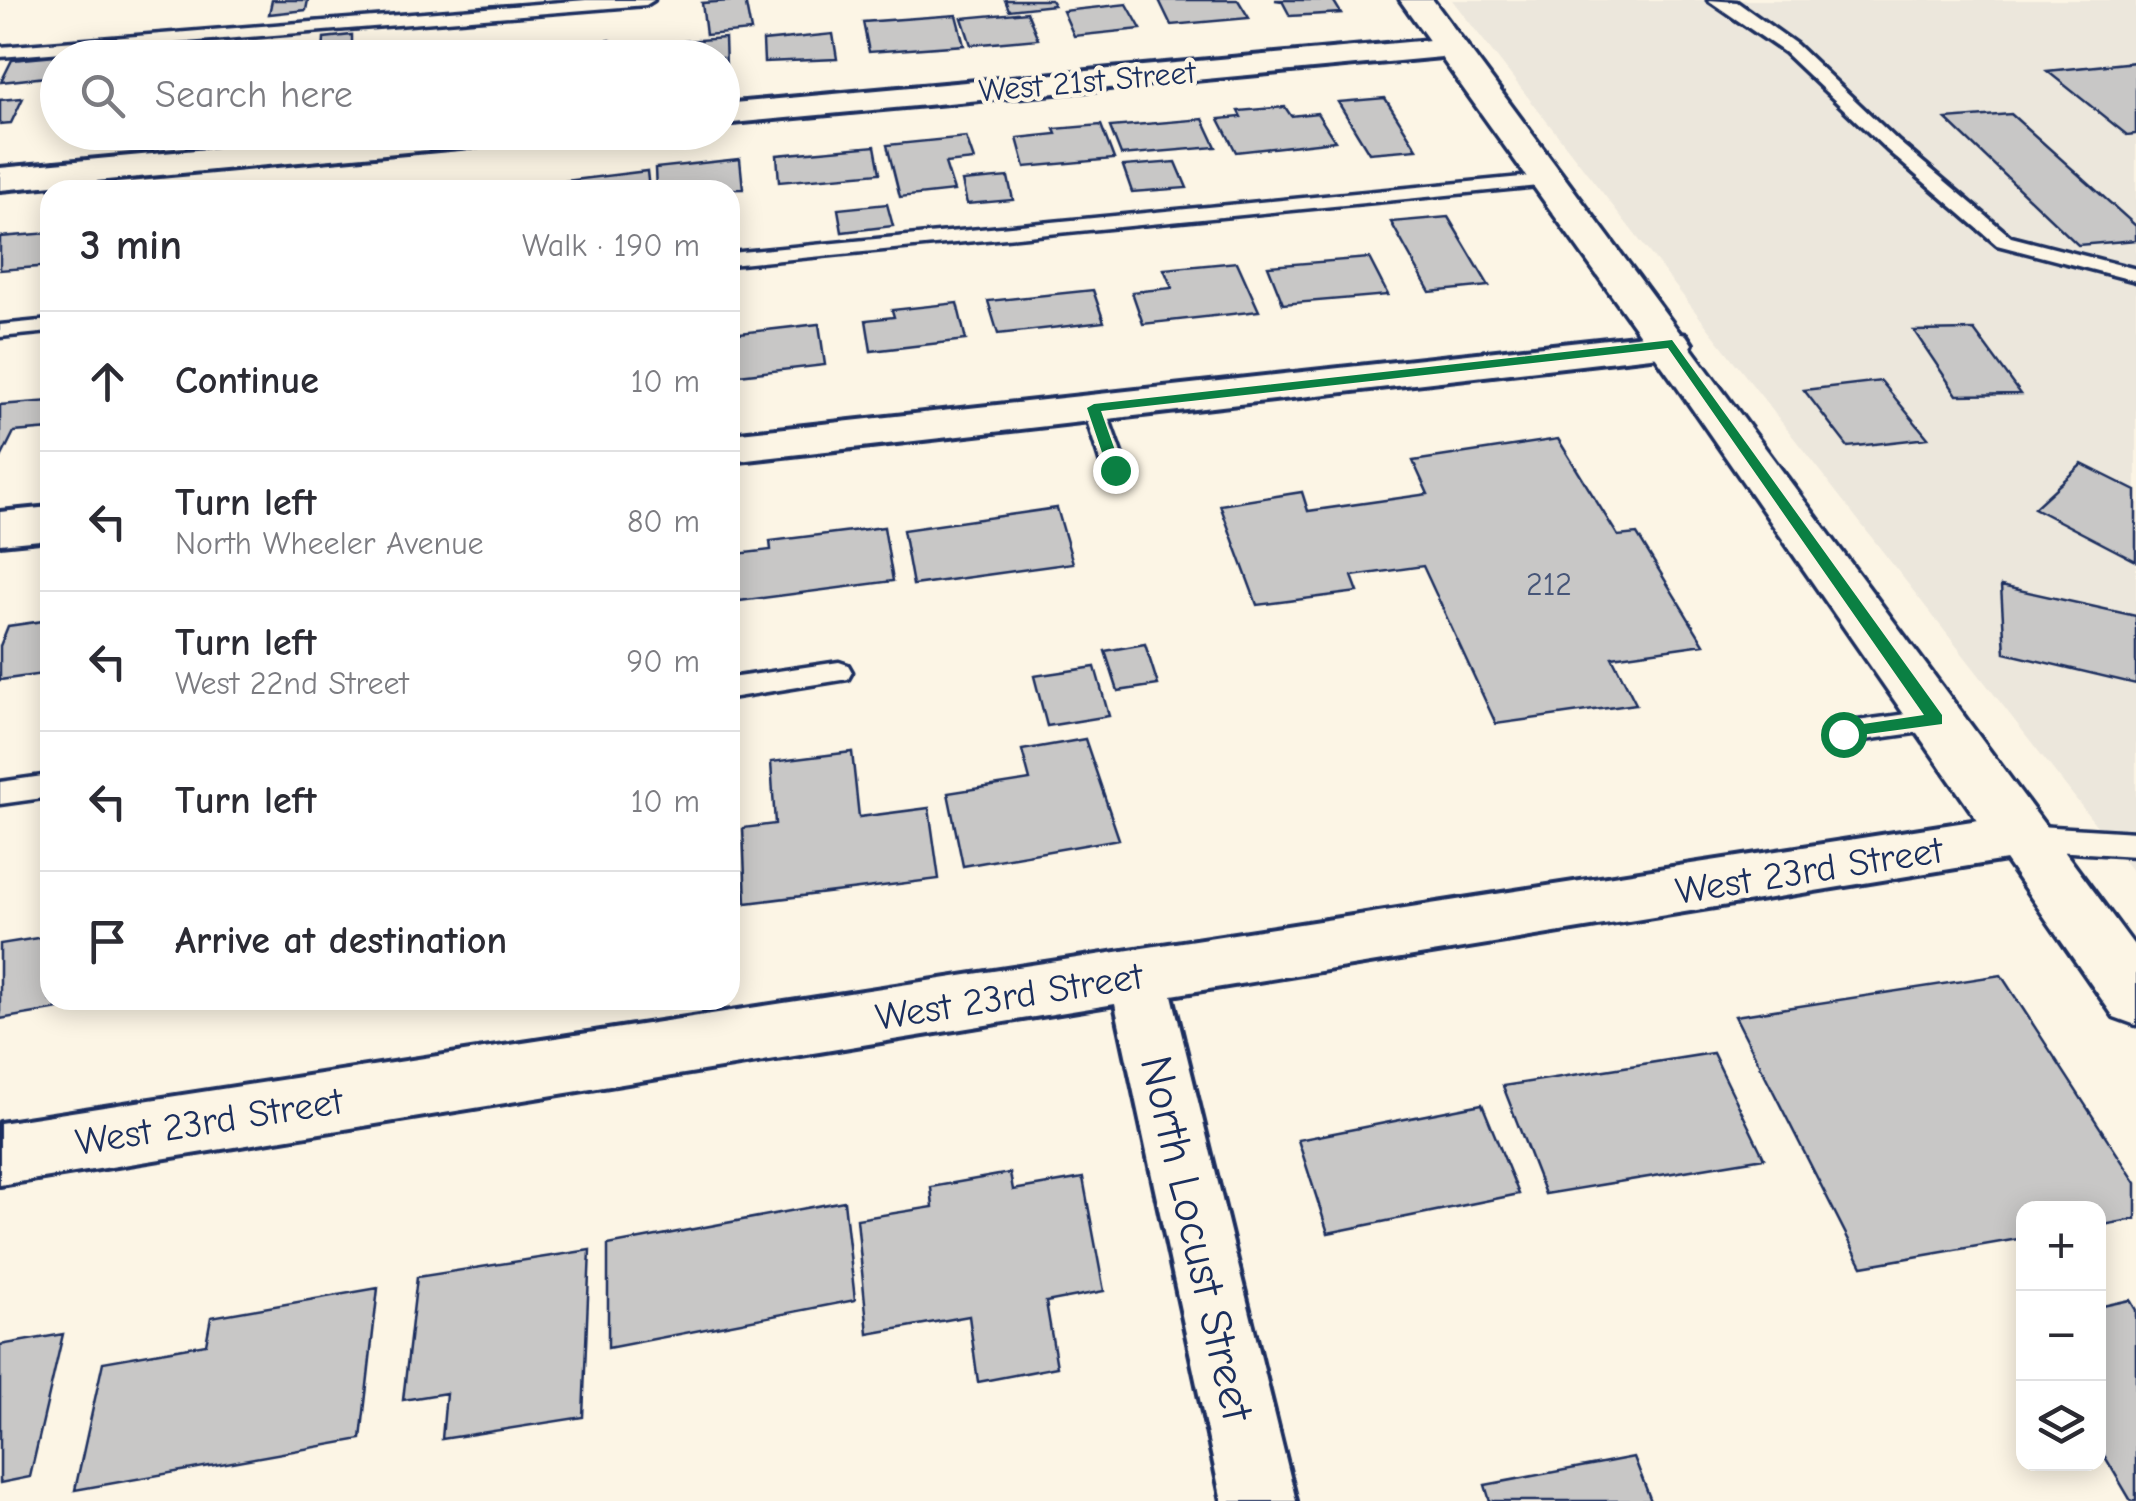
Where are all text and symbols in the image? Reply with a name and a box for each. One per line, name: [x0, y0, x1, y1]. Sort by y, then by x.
search box: [40, 40, 740, 150]
street label: West 21st Street: [977, 54, 1198, 109]
icon: search: [75, 68, 130, 123]
text: Search here: [155, 73, 353, 117]
text: 3 min: [80, 221, 182, 270]
text: Walk · 190 m: [522, 227, 700, 264]
icon: ahead: [80, 354, 135, 409]
text: Continue: [175, 359, 319, 403]
text: 10 m: [631, 363, 700, 400]
route end: [1093, 448, 1139, 494]
text: Turn left: [175, 481, 316, 525]
icon: left: [80, 494, 135, 549]
text: 80 m: [627, 503, 700, 540]
text: North Wheeler Avenue: [175, 525, 484, 562]
house number: 212: [1526, 566, 1572, 603]
text: Turn left: [175, 621, 316, 665]
icon: left: [80, 634, 135, 689]
text: 90 m: [626, 643, 700, 680]
text: West 22nd Street: [175, 665, 409, 702]
route start: [1821, 712, 1867, 758]
icon: left: [80, 774, 135, 829]
text: Turn left: [175, 779, 316, 823]
text: 10 m: [631, 783, 700, 820]
street label: West 23rd Street: [1672, 828, 1947, 914]
icon: arrive: [80, 914, 135, 969]
text: Arrive at destination: [175, 919, 507, 963]
street label: West 23rd Street: [872, 954, 1147, 1040]
street label: North Locust Street: [1130, 1051, 1265, 1427]
street label: West 23rd Street: [72, 1079, 347, 1165]
map controls: [2016, 1201, 2106, 1471]
button: +: [2016, 1201, 2106, 1291]
button: −: [2016, 1291, 2106, 1381]
button: layers: [2016, 1381, 2106, 1471]

